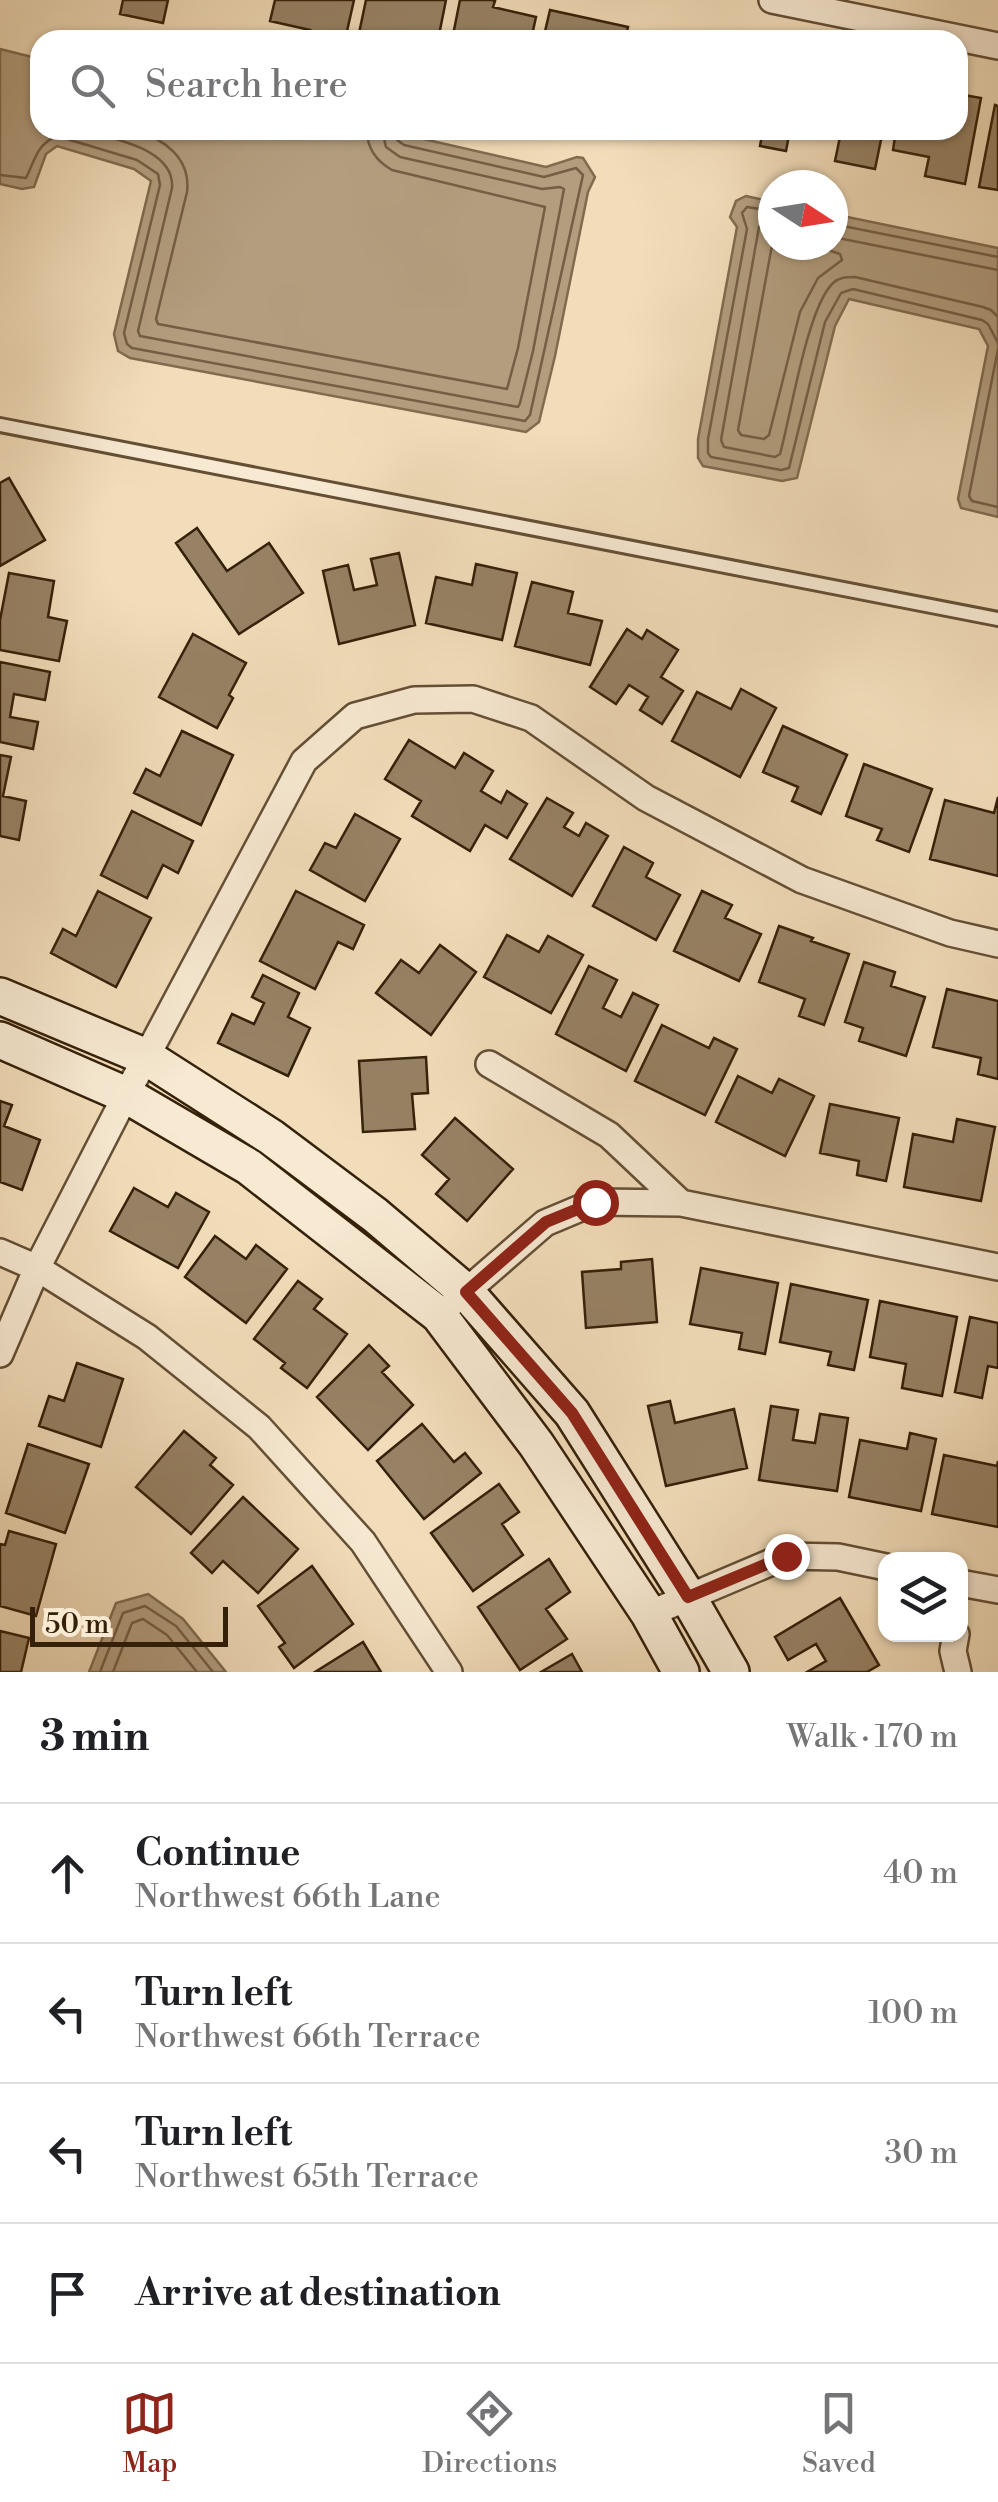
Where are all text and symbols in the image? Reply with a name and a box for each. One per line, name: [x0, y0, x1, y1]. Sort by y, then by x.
search box: [30, 30, 968, 140]
icon: search: [65, 58, 120, 113]
text: Search here: [145, 62, 348, 109]
north arrow: [758, 170, 848, 260]
route start: [573, 1180, 619, 1226]
route end: [764, 1534, 810, 1580]
map controls: [878, 1552, 968, 1642]
button: layers: [878, 1552, 968, 1642]
scale bar: [30, 1602, 228, 1646]
text: 50 m: [45, 1607, 109, 1642]
text: 3 min: [40, 1711, 149, 1764]
text: Walk · 170 m: [787, 1717, 958, 1757]
text: Continue: [135, 1830, 300, 1877]
icon: ahead: [40, 1846, 95, 1901]
text: 40 m: [883, 1853, 958, 1893]
text: Northwest 66th Lane: [135, 1877, 441, 1917]
text: Turn left: [135, 1970, 292, 2017]
icon: left: [40, 1986, 95, 2041]
text: 100 m: [868, 1993, 958, 2033]
text: Northwest 66th Terrace: [135, 2017, 481, 2057]
text: Turn left: [135, 2110, 292, 2157]
icon: left: [40, 2126, 95, 2181]
text: 30 m: [884, 2133, 958, 2173]
text: Northwest 65th Terrace: [135, 2157, 479, 2197]
icon: arrive: [40, 2266, 95, 2321]
text: Arrive at destination: [135, 2270, 501, 2317]
tab: Map: [122, 2386, 177, 2481]
tab: Directions: [422, 2386, 557, 2481]
tab: Saved: [802, 2386, 876, 2481]

